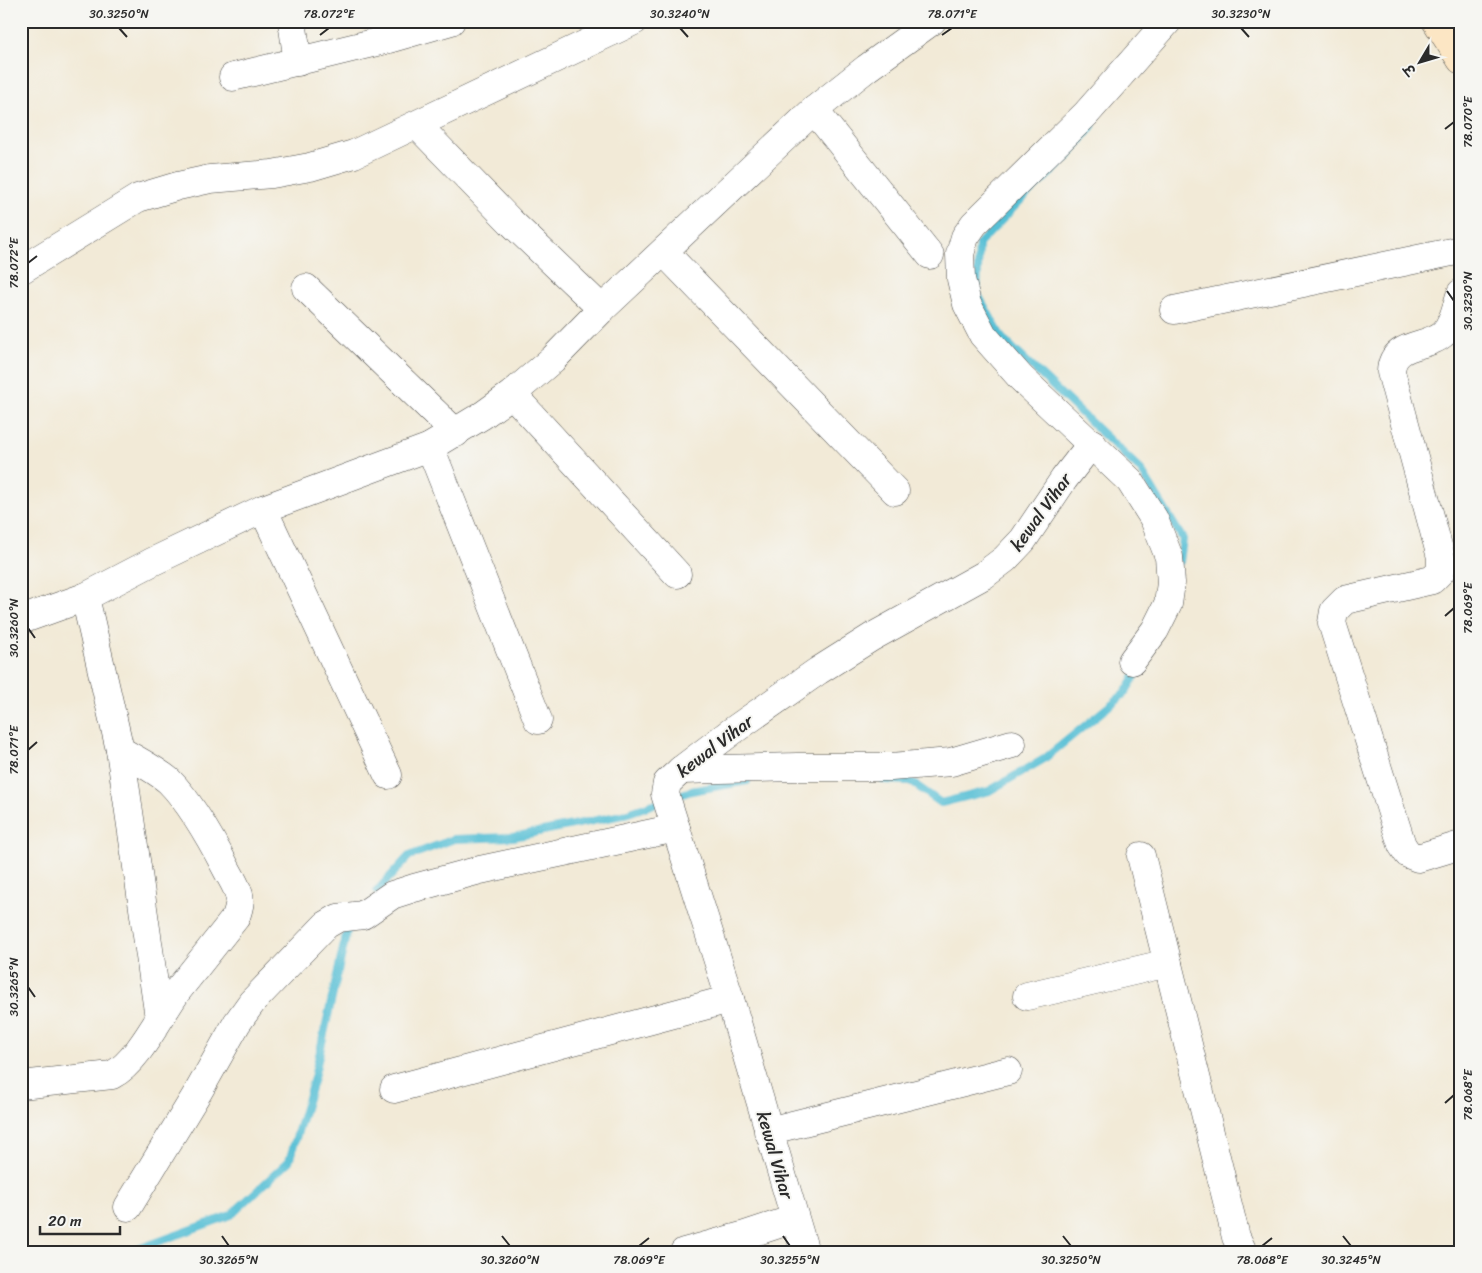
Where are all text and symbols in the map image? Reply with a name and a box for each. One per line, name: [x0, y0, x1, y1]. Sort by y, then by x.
text: 30.3250°N: [89, 3, 150, 25]
text: 78.072°E: [304, 3, 356, 25]
text: 30.3240°N: [650, 3, 711, 25]
text: 78.071°E: [927, 3, 978, 25]
text: 30.3230°N: [1212, 3, 1271, 25]
north arrow: [1394, 38, 1444, 88]
text: उ: [1396, 57, 1424, 83]
text: 78.070°E: [1457, 95, 1479, 148]
text: 78.072°E: [3, 236, 25, 288]
text: 30.3230°N: [1457, 271, 1479, 330]
street label: kewal Vihar: [1001, 465, 1081, 558]
text: 78.069°E: [1457, 581, 1479, 634]
text: 30.3260°N: [3, 598, 25, 658]
street label: kewal Vihar: [669, 705, 762, 786]
text: 78.071°E: [3, 724, 25, 775]
text: 30.3265°N: [3, 957, 25, 1016]
text: 78.068°E: [1457, 1068, 1479, 1121]
street label: kewal Vihar: [747, 1107, 803, 1204]
scale bar: [40, 1203, 120, 1235]
text: 20 m: [48, 1208, 82, 1234]
text: 30.3265°N: [200, 1249, 259, 1271]
text: 30.3260°N: [480, 1249, 540, 1271]
text: 78.069°E: [613, 1249, 666, 1271]
text: 30.3255°N: [760, 1249, 820, 1271]
text: 30.3250°N: [1041, 1249, 1102, 1271]
text: 78.068°E: [1236, 1249, 1289, 1271]
text: 30.3245°N: [1321, 1249, 1381, 1271]

